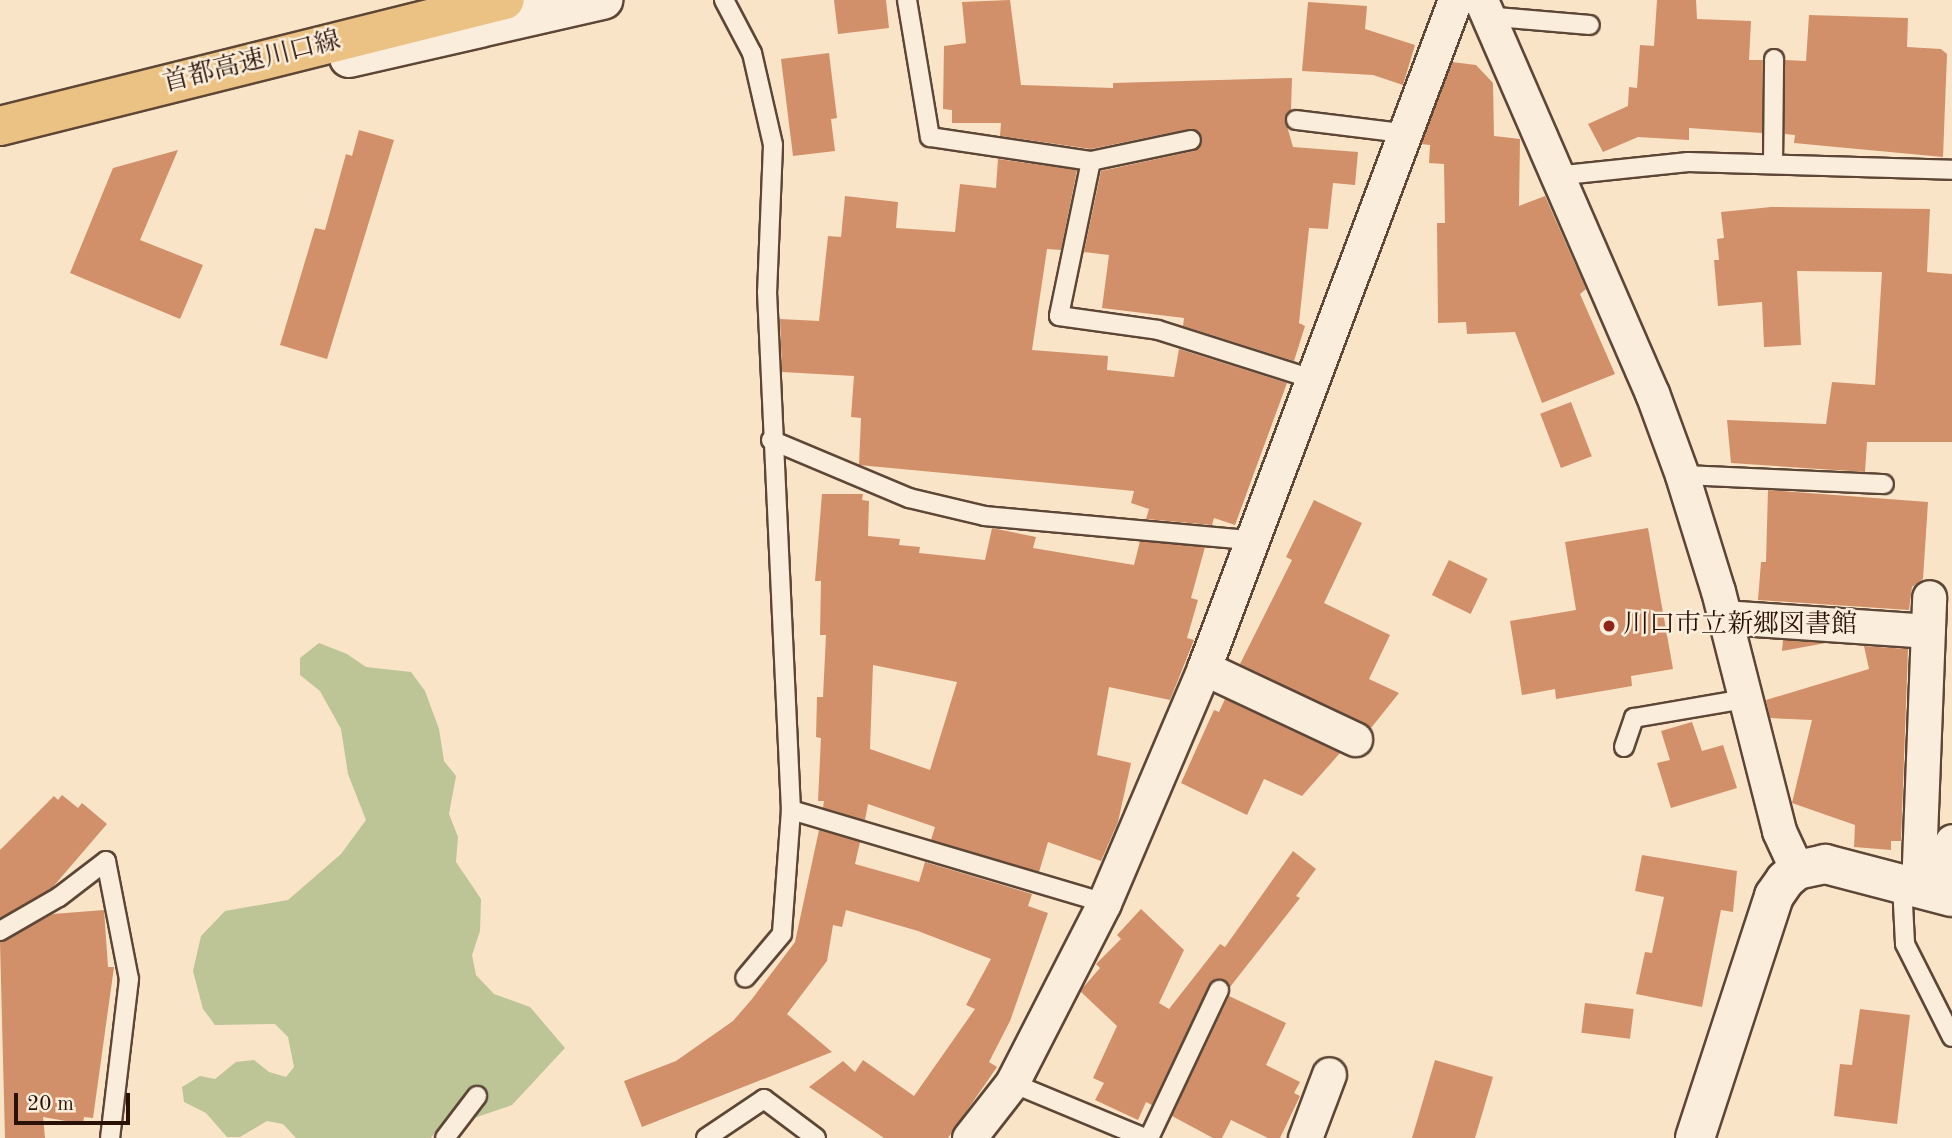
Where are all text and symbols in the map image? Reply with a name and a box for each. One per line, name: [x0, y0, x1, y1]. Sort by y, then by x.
street label: 首都高速川口線: [160, 26, 344, 100]
place label: 川口市立新郷図書館: [1623, 610, 1857, 642]
marker: 川口市立新郷図書館: [1601, 618, 1617, 634]
scale bar: [18, 1078, 133, 1122]
text: 20 m: [27, 1094, 74, 1115]

